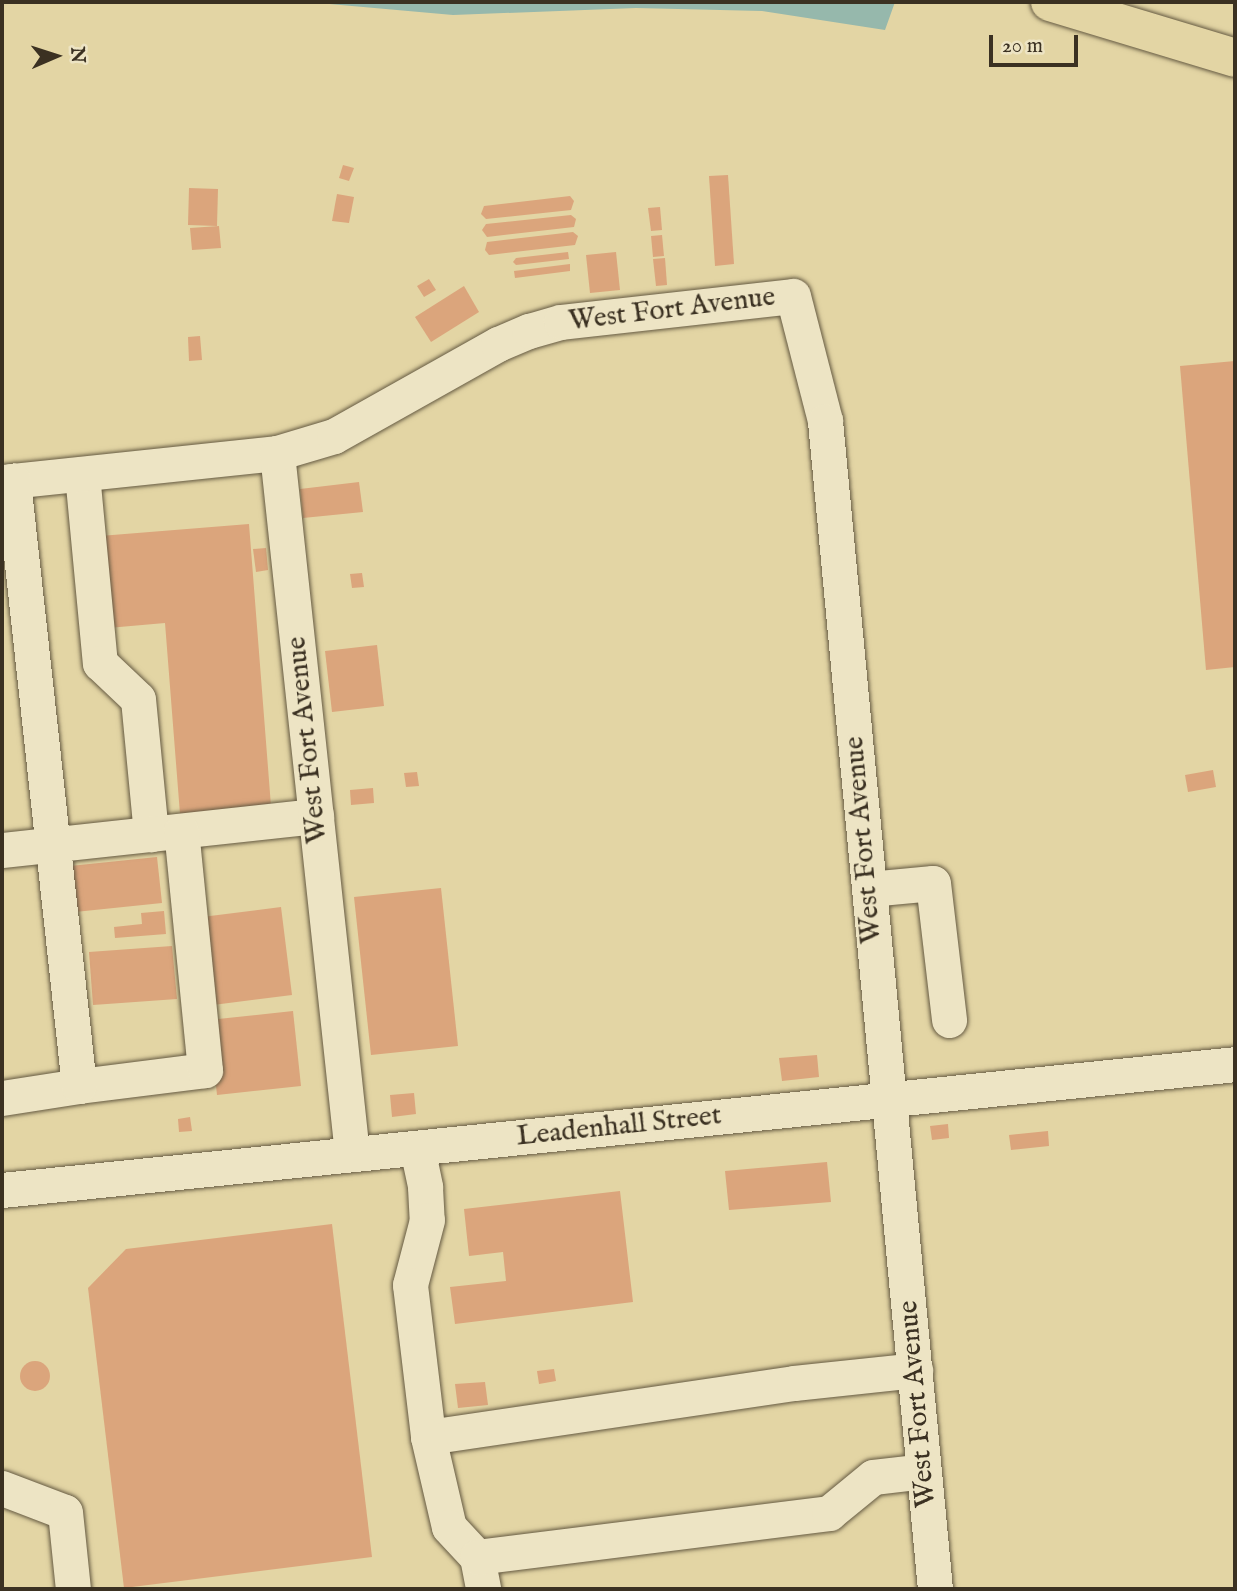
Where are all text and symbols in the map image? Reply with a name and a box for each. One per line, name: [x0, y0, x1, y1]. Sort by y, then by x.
north arrow: [21, 21, 91, 91]
scale bar: [992, 21, 1081, 65]
text: 20 m: [1002, 33, 1043, 60]
text: N: [65, 46, 89, 64]
street label: West Fort Avenue: [567, 281, 777, 339]
street label: West Fort Avenue: [280, 635, 336, 845]
street label: West Fort Avenue: [838, 735, 890, 945]
street label: Leadenhall Street: [515, 1100, 723, 1154]
street label: West Fort Avenue: [892, 1299, 944, 1509]

